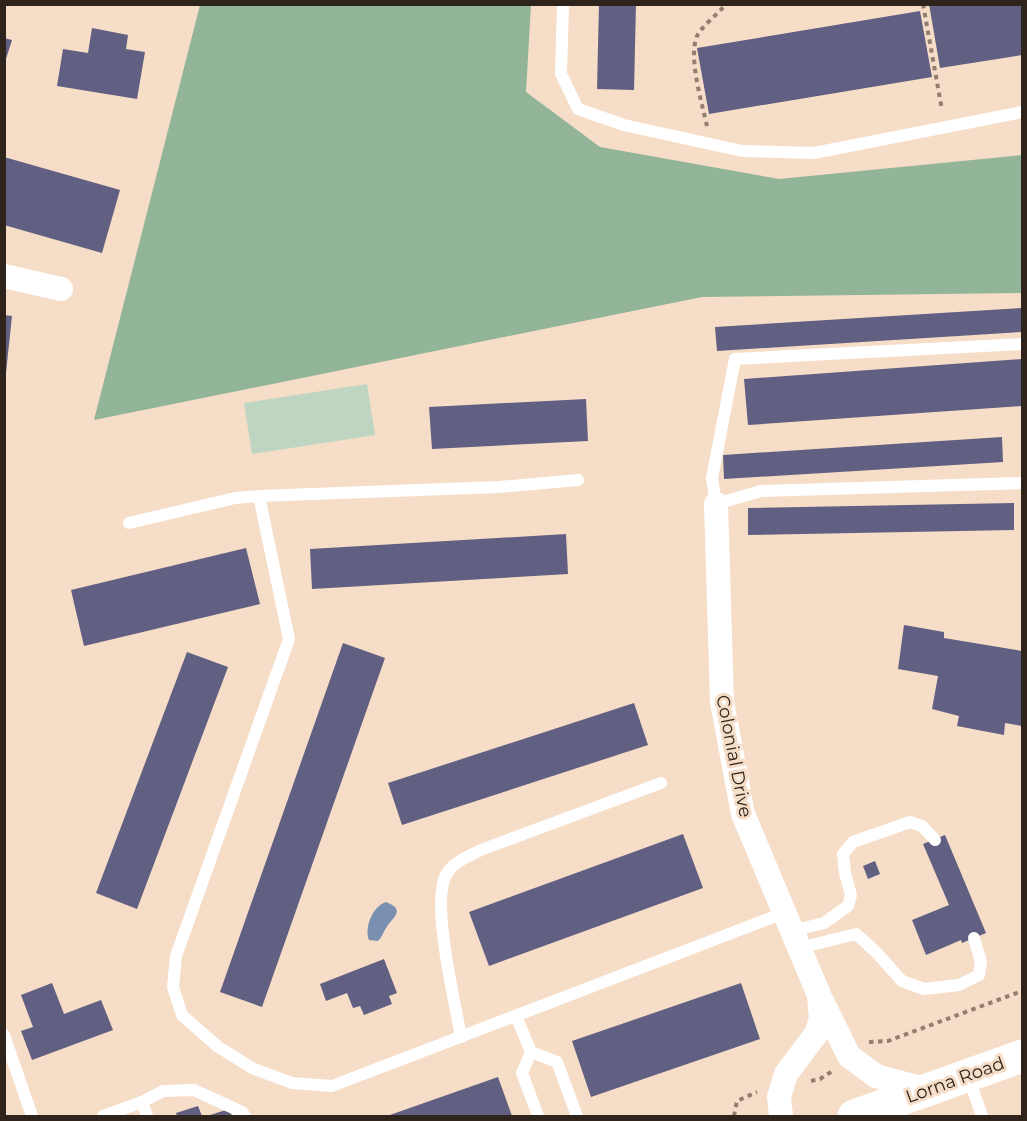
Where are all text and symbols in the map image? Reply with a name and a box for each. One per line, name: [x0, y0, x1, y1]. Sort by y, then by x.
street label: Colonial Drive: [711, 693, 757, 819]
street label: Lorna Road: [903, 1052, 1007, 1108]

